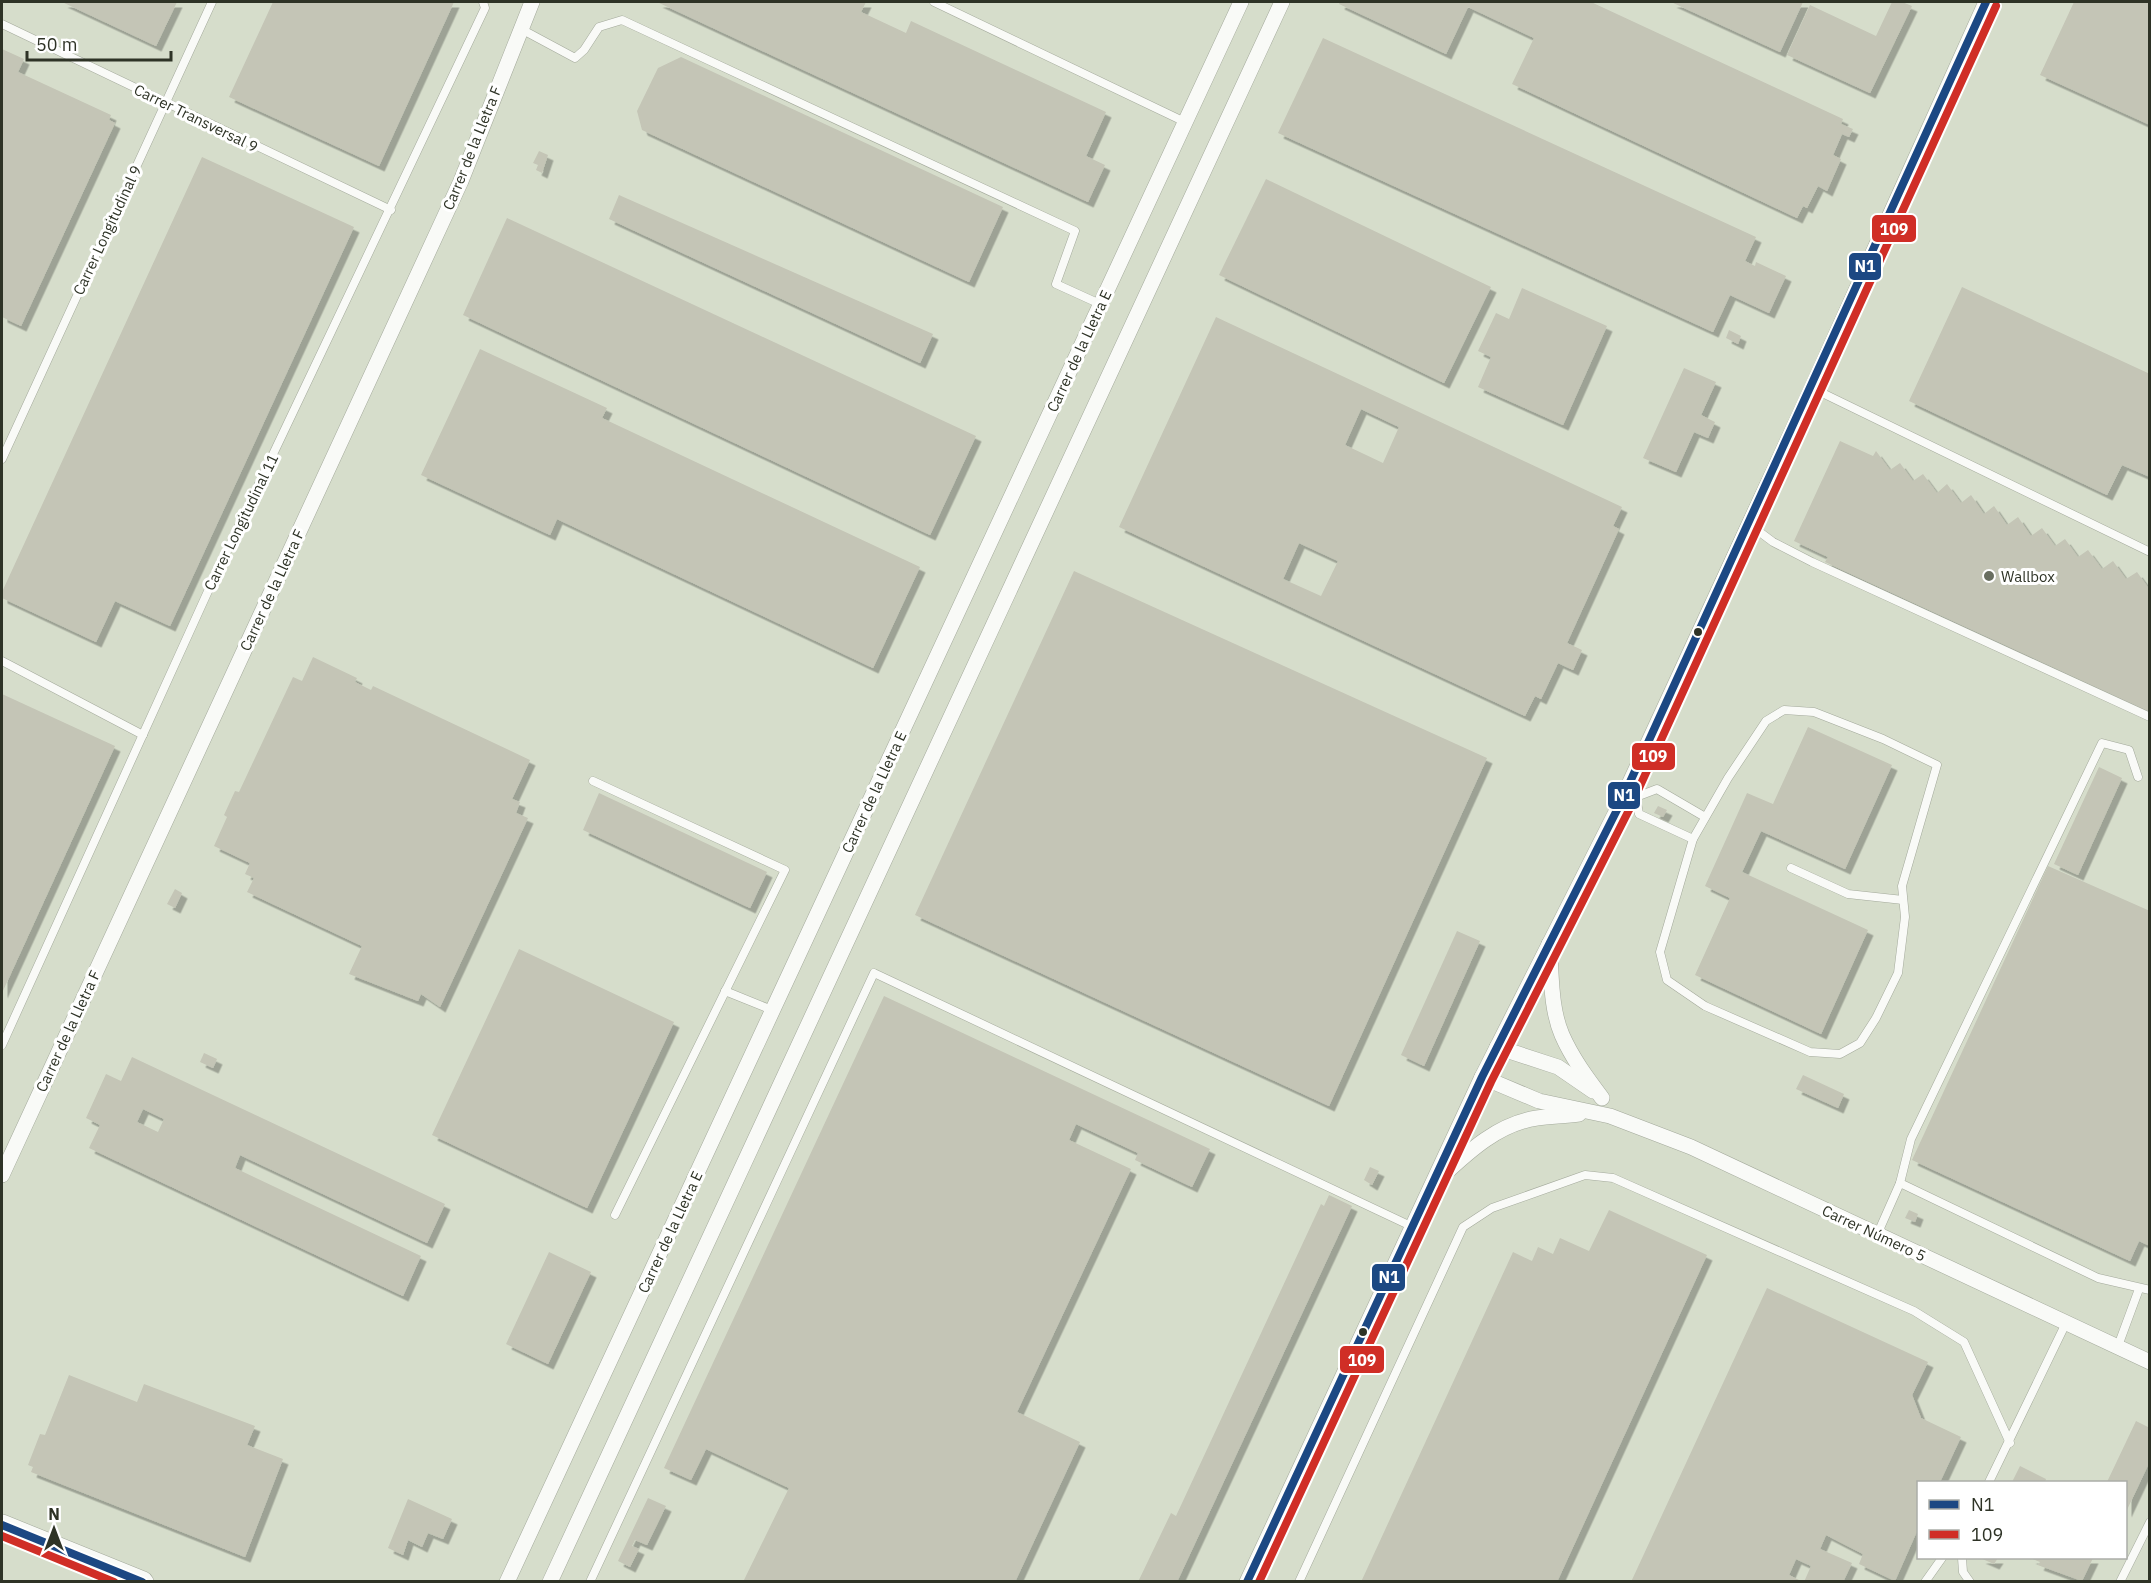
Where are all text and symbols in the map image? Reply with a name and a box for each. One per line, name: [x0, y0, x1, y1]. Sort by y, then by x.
scale bar: [27, 24, 171, 62]
text: 50 m: [36, 33, 78, 56]
street label: Carrer Transversal 9: [131, 80, 261, 156]
street label: Carrer de la Lletra F: [438, 83, 506, 213]
street label: Carrer Longitudinal 9: [69, 162, 145, 298]
line badge: 109: [1871, 214, 1917, 243]
text: 109: [1880, 219, 1908, 239]
line badge: N1: [1848, 252, 1882, 281]
text: N1: [1854, 256, 1876, 276]
street label: Carrer de la Lletra E: [1042, 287, 1116, 415]
street label: Carrer Longitudinal 11: [200, 450, 282, 594]
street label: Carrer de la Lletra F: [235, 526, 309, 654]
place label: Wallbox: [2001, 567, 2055, 586]
marker: Wallbox: [1982, 569, 1996, 583]
unlabelled marker: [1692, 626, 1704, 638]
street label: Carrer de la Lletra E: [837, 728, 911, 856]
line badge: 109: [1631, 742, 1676, 771]
text: 109: [1639, 746, 1667, 766]
line badge: N1: [1607, 781, 1641, 810]
text: N1: [1613, 785, 1635, 805]
street label: Carrer de la Lletra F: [31, 967, 105, 1095]
street label: Carrer de la Lletra E: [633, 1168, 707, 1296]
street label: Carrer Número 5: [1819, 1201, 1929, 1265]
line badge: N1: [1371, 1263, 1406, 1292]
text: N1: [1378, 1267, 1400, 1287]
unlabelled marker: [1357, 1326, 1369, 1338]
line badge: 109: [1339, 1345, 1385, 1374]
text: 109: [1348, 1350, 1376, 1370]
legend: [1917, 1481, 2127, 1559]
text: N1: [1971, 1493, 1995, 1516]
north arrow: [24, 1499, 84, 1559]
text: N: [48, 1504, 60, 1524]
text: 109: [1971, 1523, 2003, 1546]

